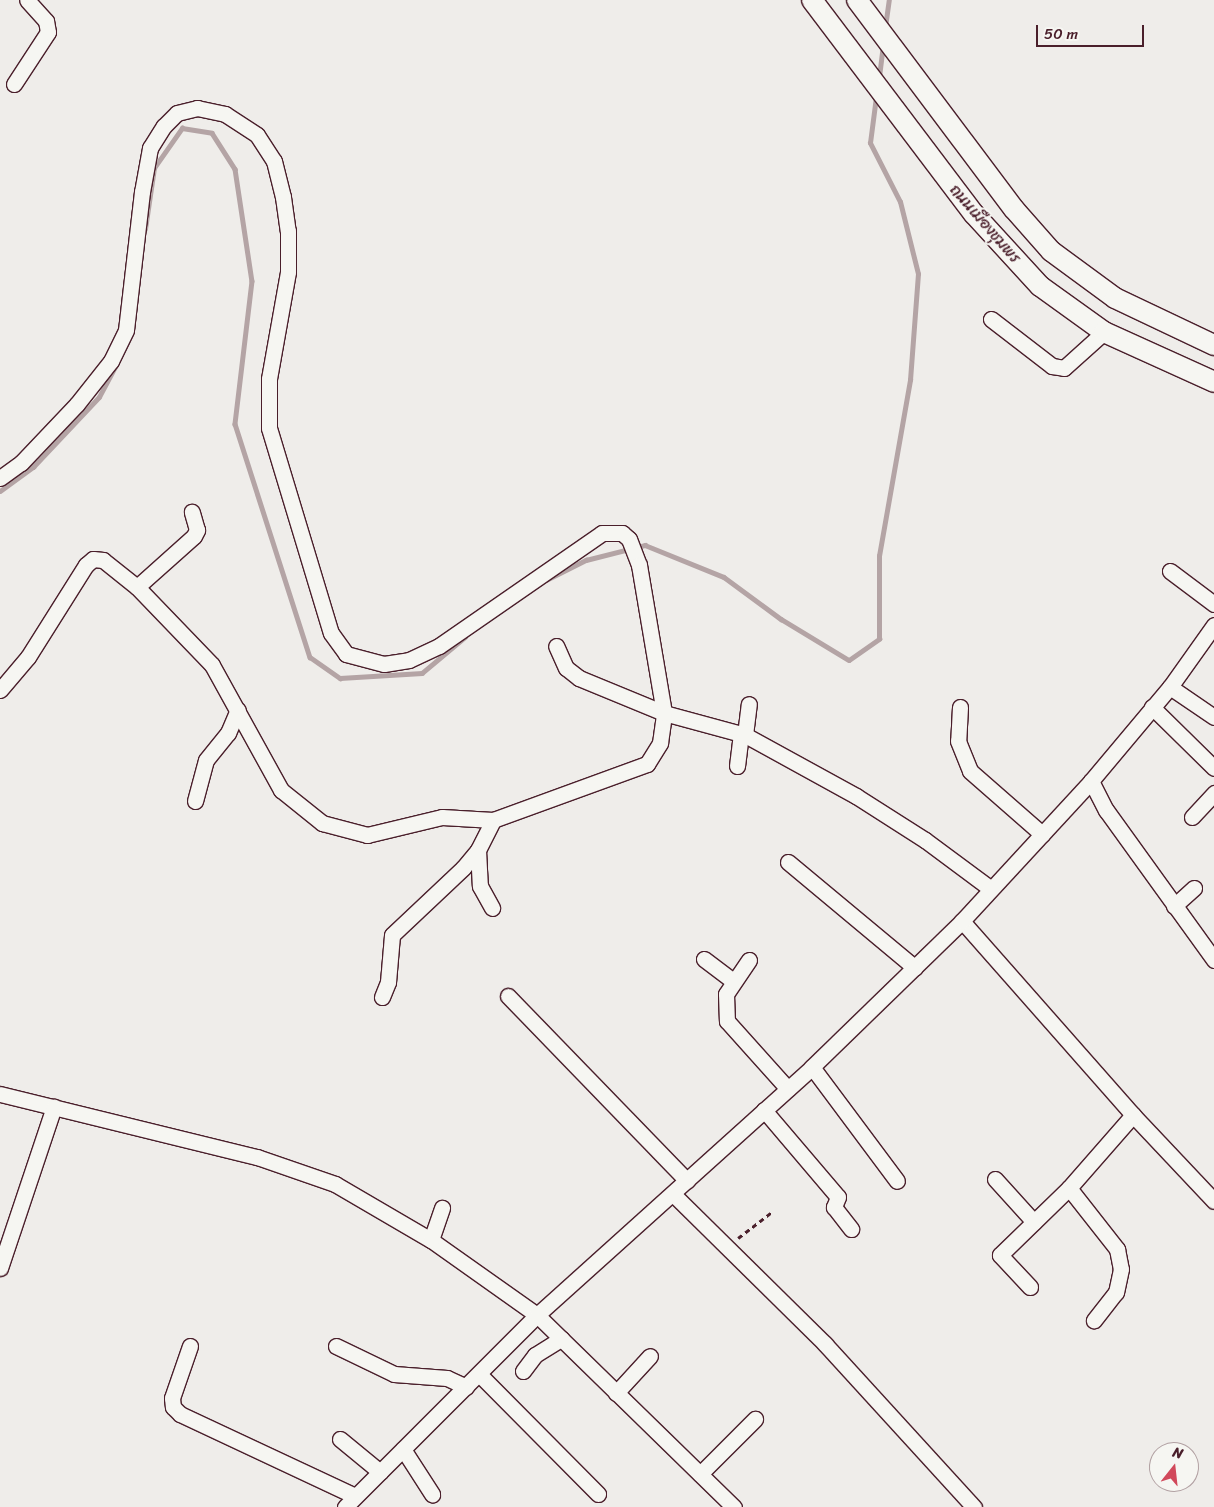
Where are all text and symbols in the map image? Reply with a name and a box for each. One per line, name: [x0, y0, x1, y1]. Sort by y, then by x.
scale bar: [1039, 15, 1146, 47]
text: 50 m: [1044, 21, 1078, 47]
street label: ถนนเมืองชุมพร: [945, 180, 1025, 268]
text: N: [1170, 1440, 1186, 1466]
north arrow: [1149, 1442, 1199, 1492]

